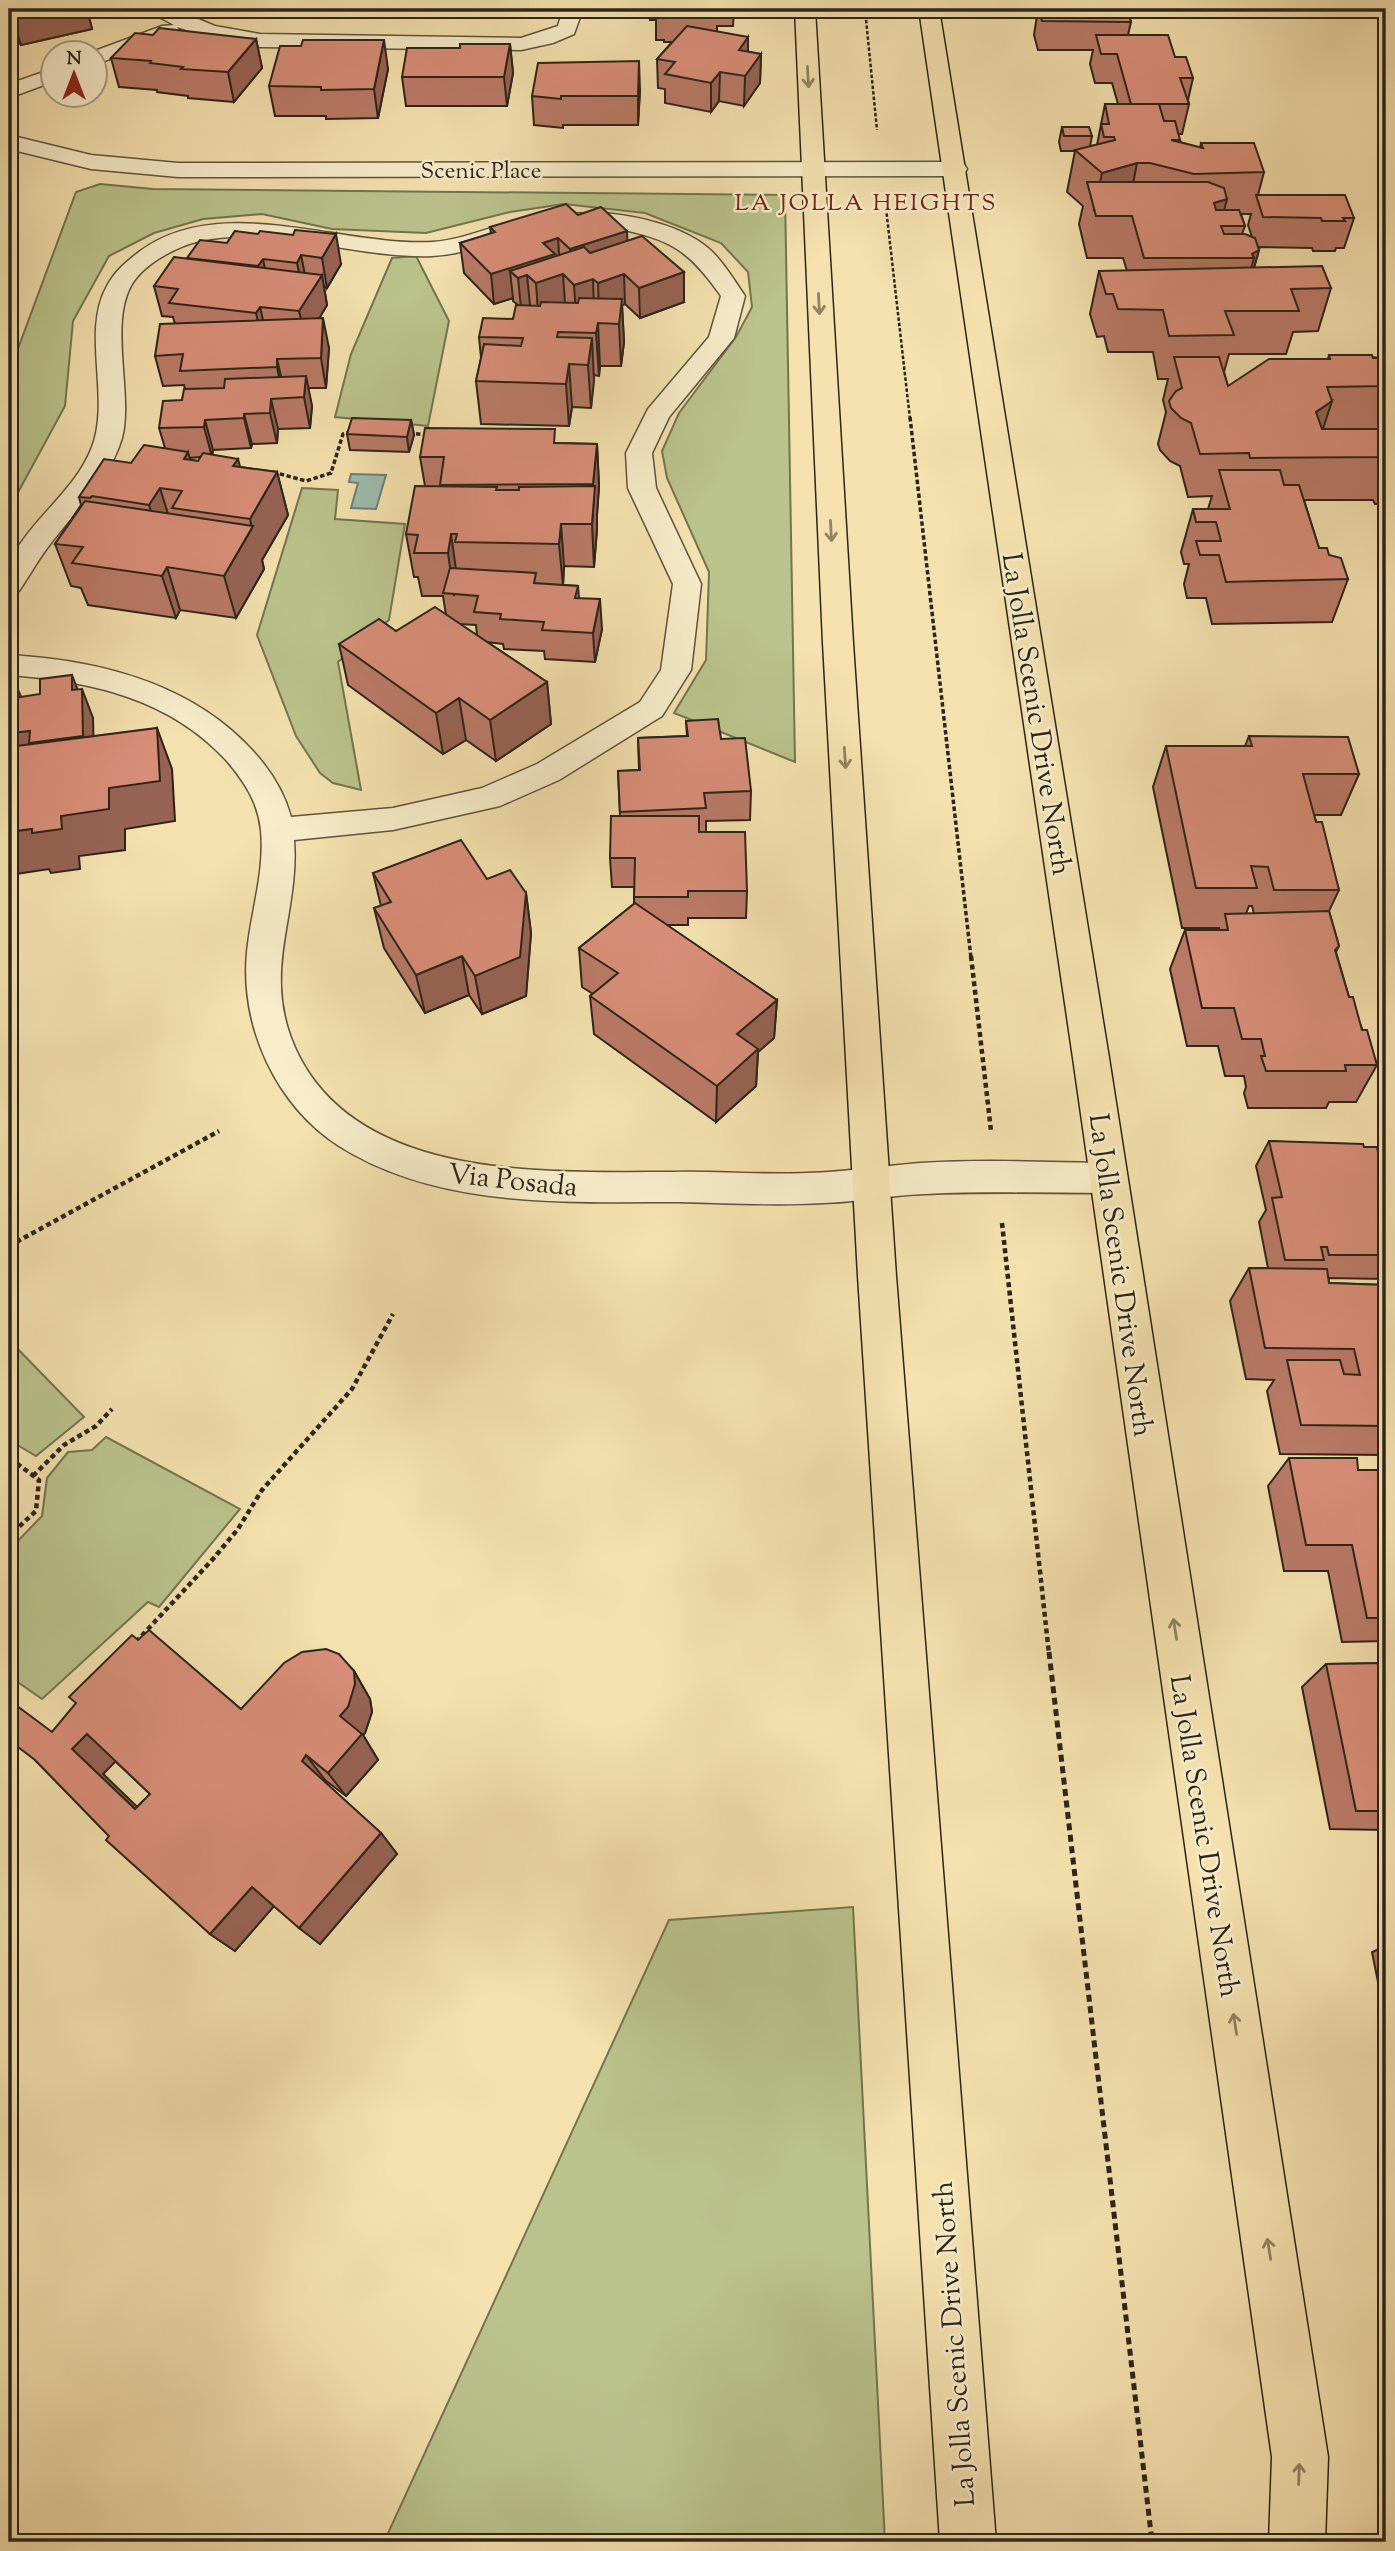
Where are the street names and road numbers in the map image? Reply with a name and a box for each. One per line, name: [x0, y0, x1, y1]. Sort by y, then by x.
street label: Scenic Place: [421, 156, 541, 189]
street label: La Jolla Scenic Drive North: [990, 550, 1080, 879]
street label: La Jolla Scenic Drive North: [1077, 1111, 1162, 1440]
street label: Via Posada: [446, 1155, 579, 1209]
street label: La Jolla Scenic Drive North: [1158, 1672, 1248, 2001]
street label: La Jolla Scenic Drive North: [925, 2180, 987, 2508]

